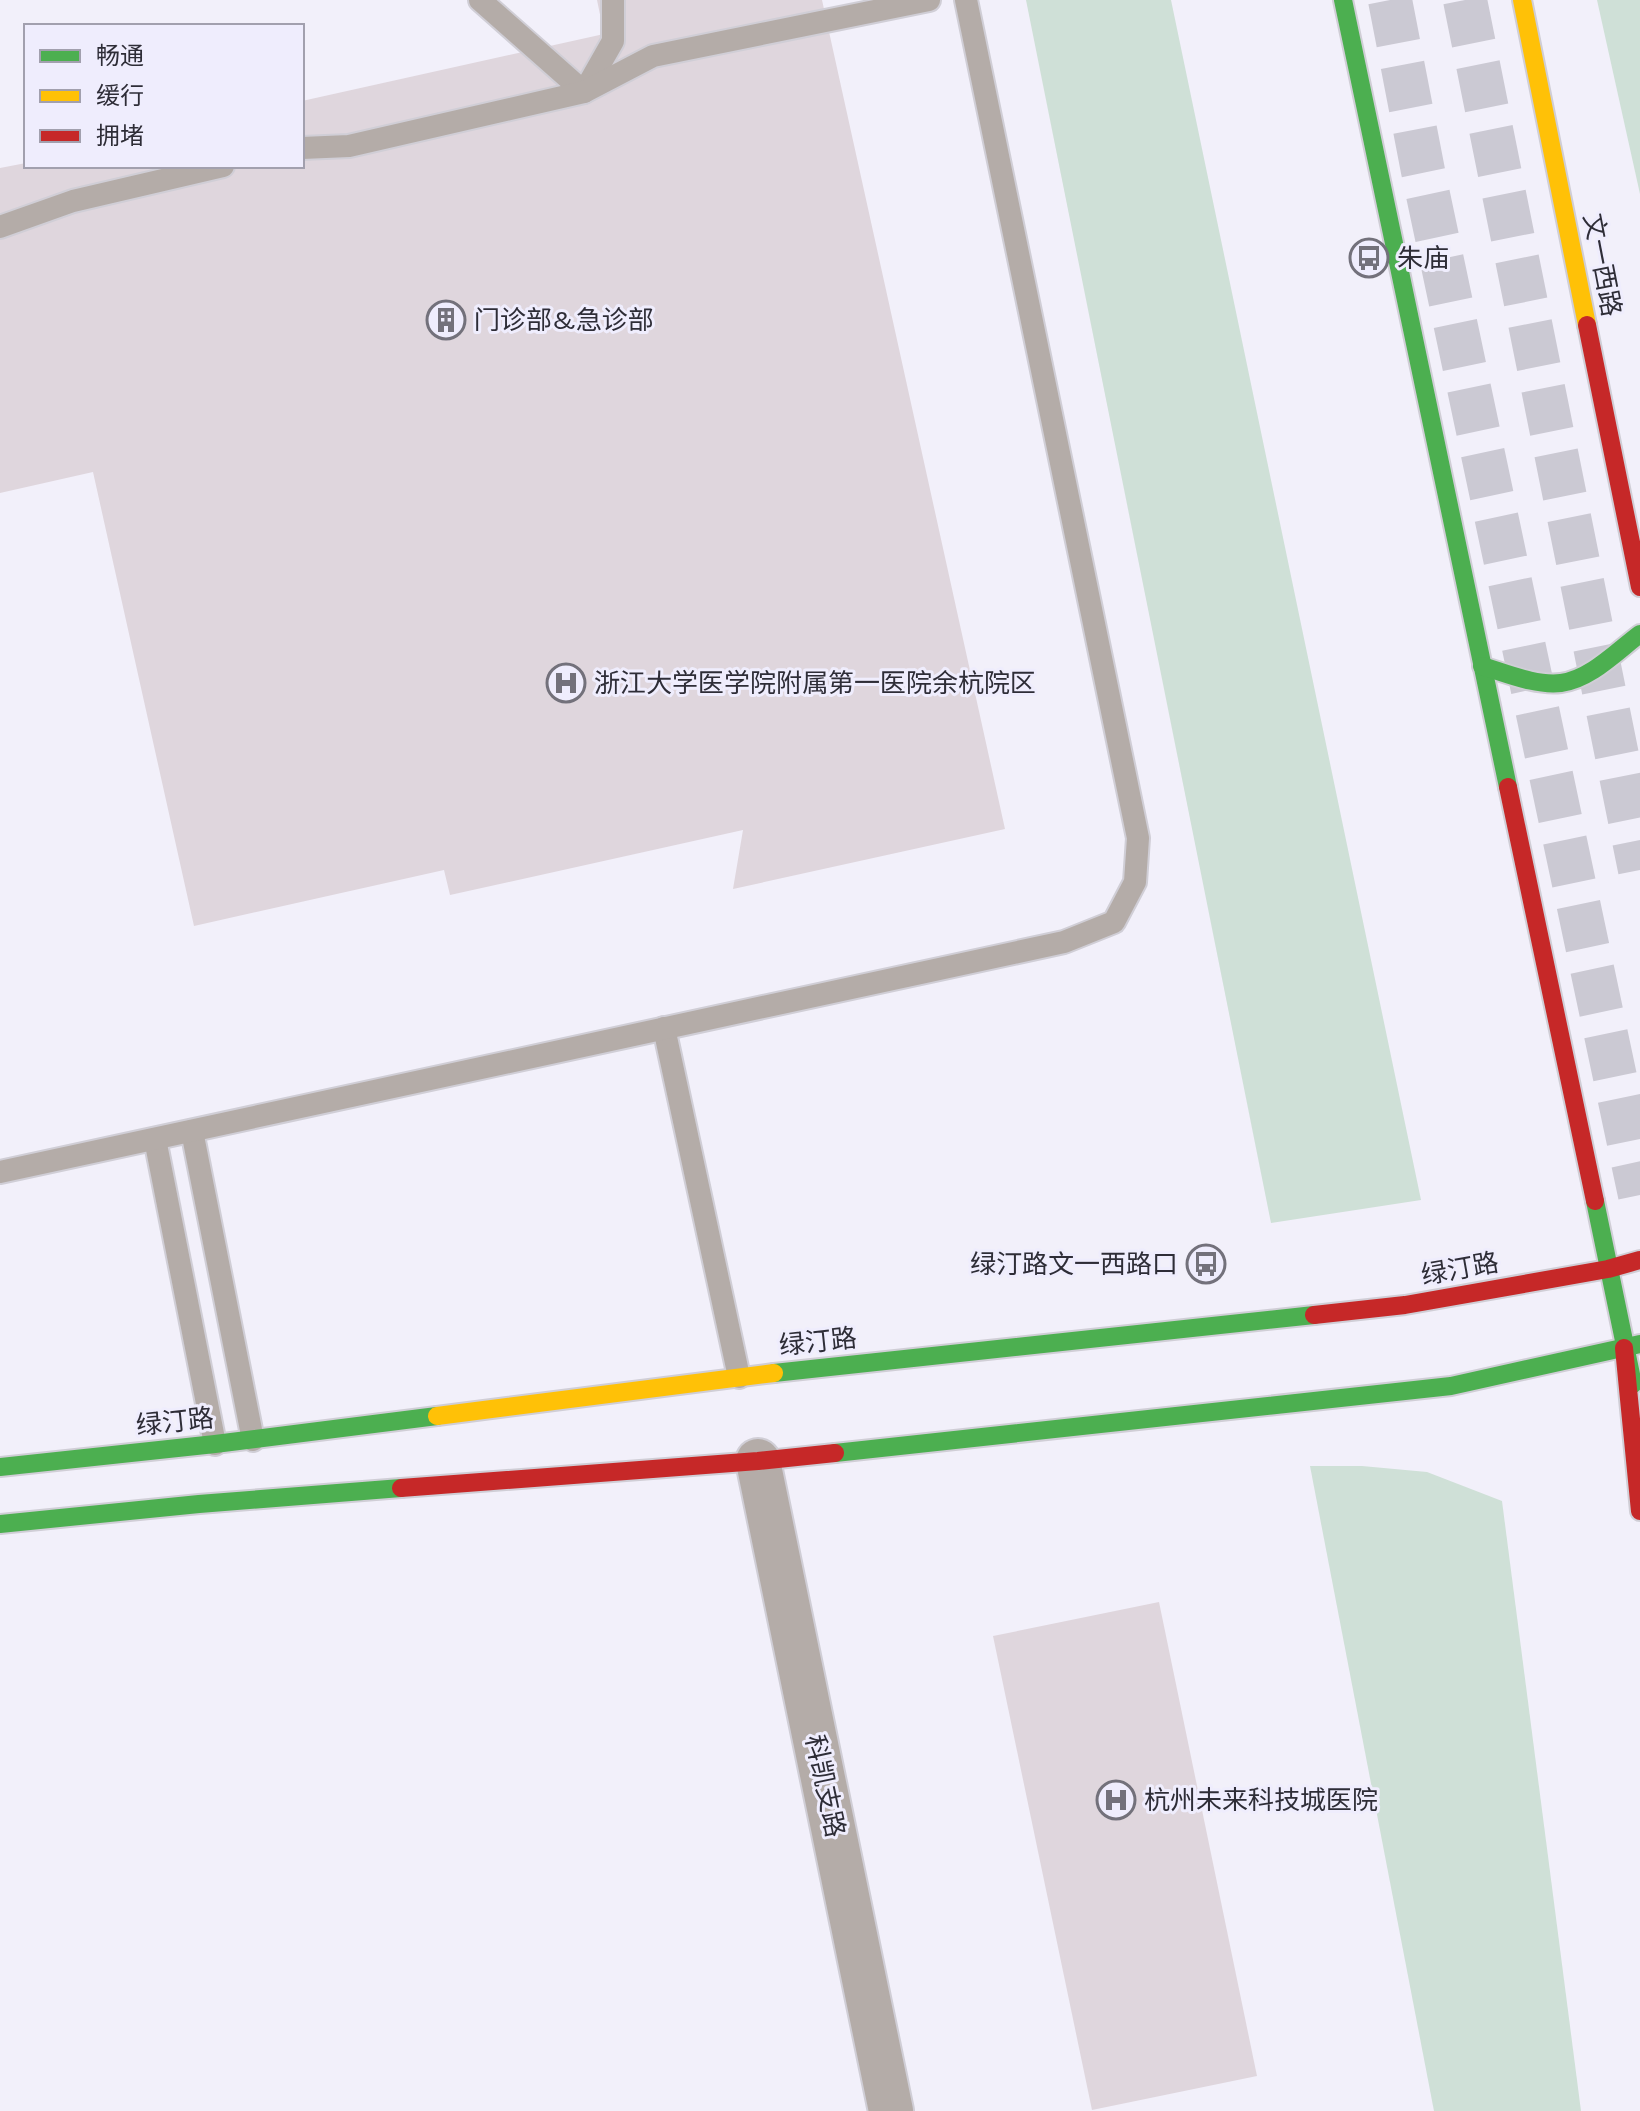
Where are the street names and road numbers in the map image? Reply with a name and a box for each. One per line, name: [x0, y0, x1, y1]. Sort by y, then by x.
street label: 文一西路: [1577, 211, 1627, 319]
street label: 绿汀路: [1419, 1247, 1501, 1291]
street label: 绿汀路: [778, 1323, 858, 1361]
street label: 绿汀路: [135, 1403, 215, 1441]
street label: 科凯支路: [799, 1732, 851, 1840]

